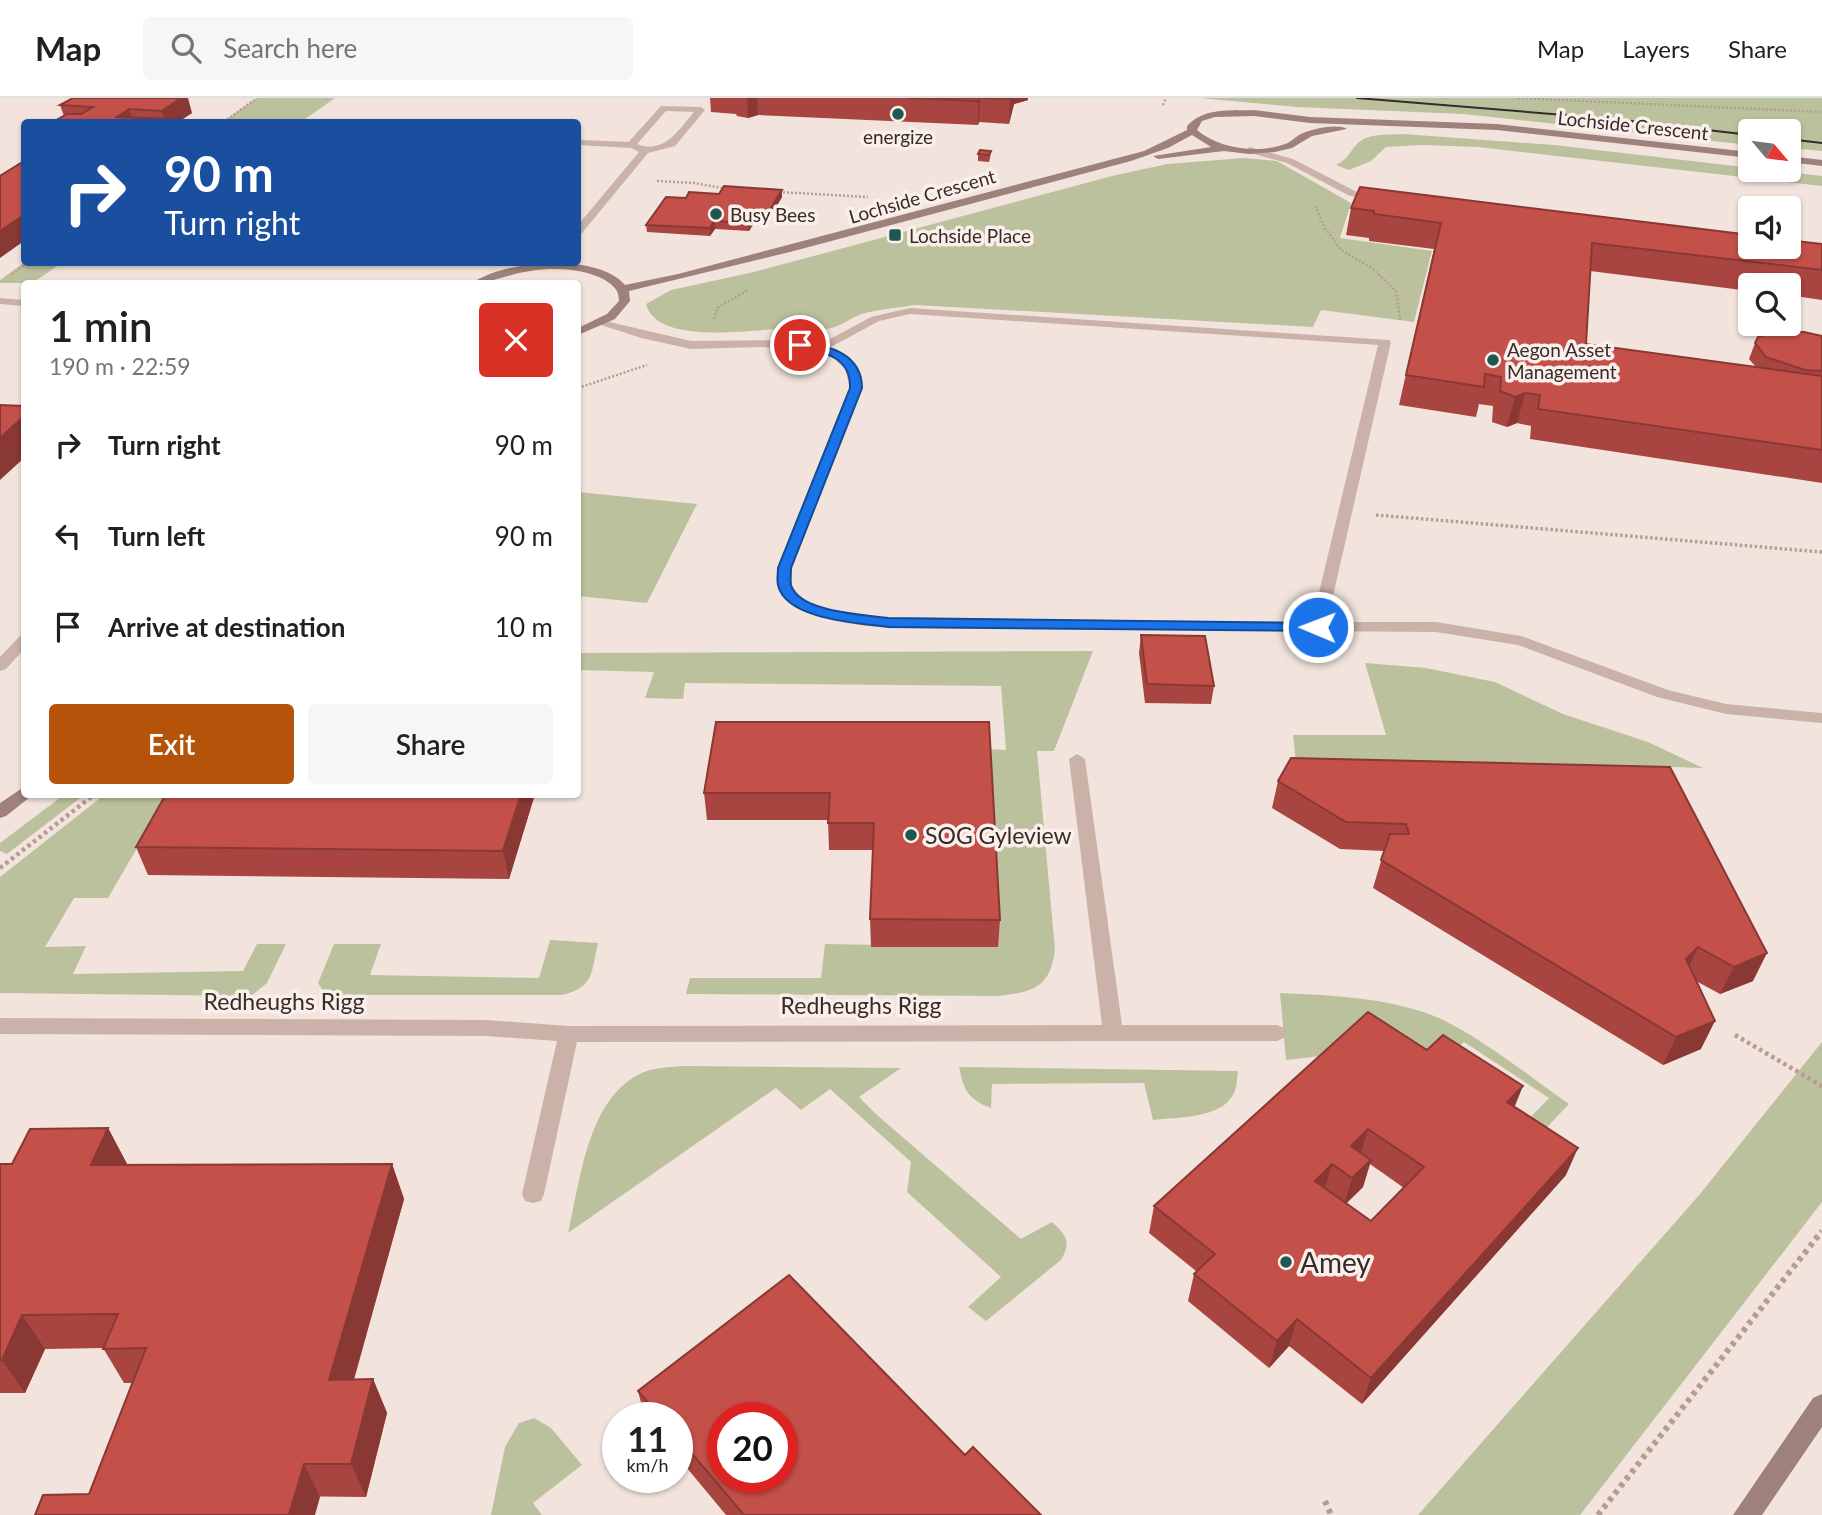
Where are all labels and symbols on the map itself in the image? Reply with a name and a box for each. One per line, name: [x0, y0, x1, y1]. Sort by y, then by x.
marker: energize: [890, 106, 906, 122]
street label: Lochside Crescent: [1556, 106, 1710, 144]
north arrow: [1738, 119, 1801, 182]
place label: energize: [863, 125, 933, 148]
street label: Lochside Crescent: [846, 164, 998, 228]
place label: Busy Bees: [730, 203, 815, 226]
marker: Busy Bees: [708, 206, 724, 222]
place label: Lochside Place: [909, 224, 1031, 247]
marker: Lochside Place: [887, 227, 903, 243]
pin: [770, 315, 830, 375]
place label: Aegon Asset Management: [1507, 338, 1617, 383]
marker: Aegon Asset Management: [1485, 352, 1501, 368]
position arrow: [1281, 590, 1355, 664]
place label: SOG Gyleview: [925, 821, 1072, 849]
marker: SOG Gyleview: [903, 827, 919, 843]
street label: Redheughs Rigg: [204, 987, 364, 1015]
street label: Redheughs Rigg: [781, 991, 941, 1019]
place label: Amey: [1300, 1245, 1371, 1279]
marker: Amey: [1278, 1254, 1294, 1270]
speed limit sign: 20: [707, 1402, 798, 1493]

